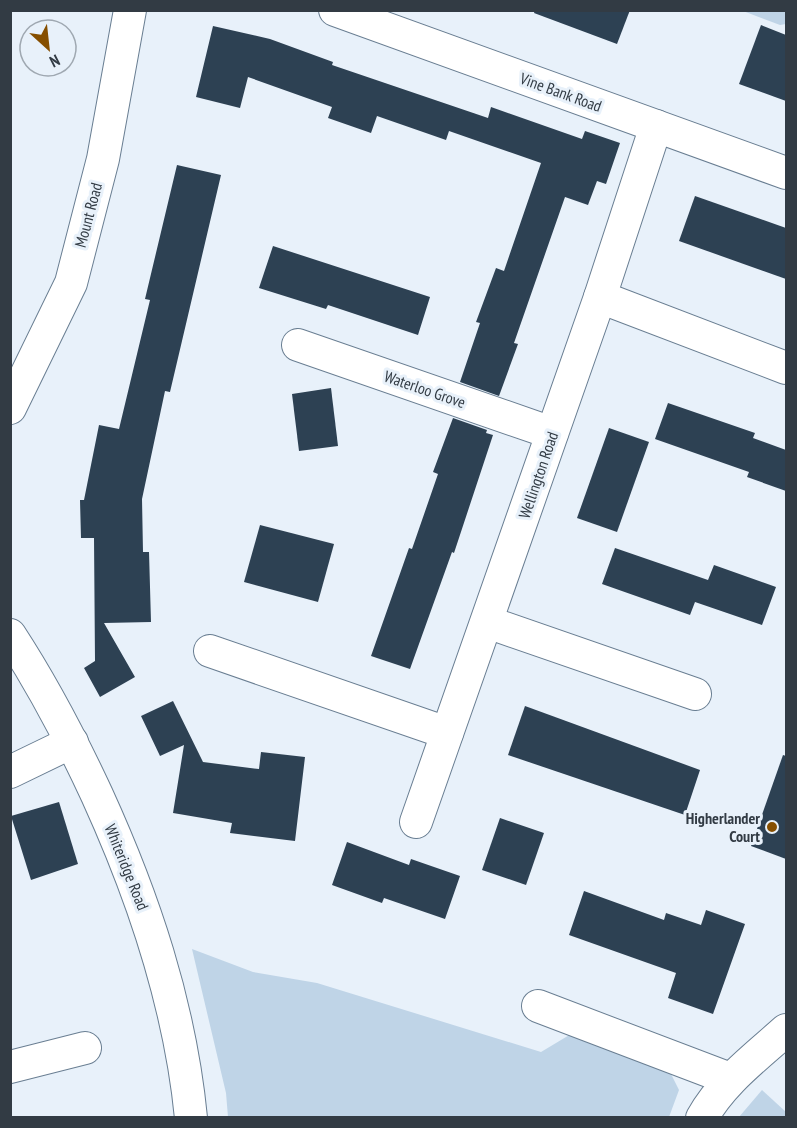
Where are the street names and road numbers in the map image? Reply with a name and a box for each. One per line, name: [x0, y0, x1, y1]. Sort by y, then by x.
street label: Vine Bank Road: [517, 68, 605, 116]
street label: Mount Road: [70, 180, 106, 250]
street label: Waterloo Grove: [382, 366, 468, 412]
street label: Wellington Road: [514, 429, 562, 521]
street label: Whiteridge Road: [101, 821, 153, 913]

